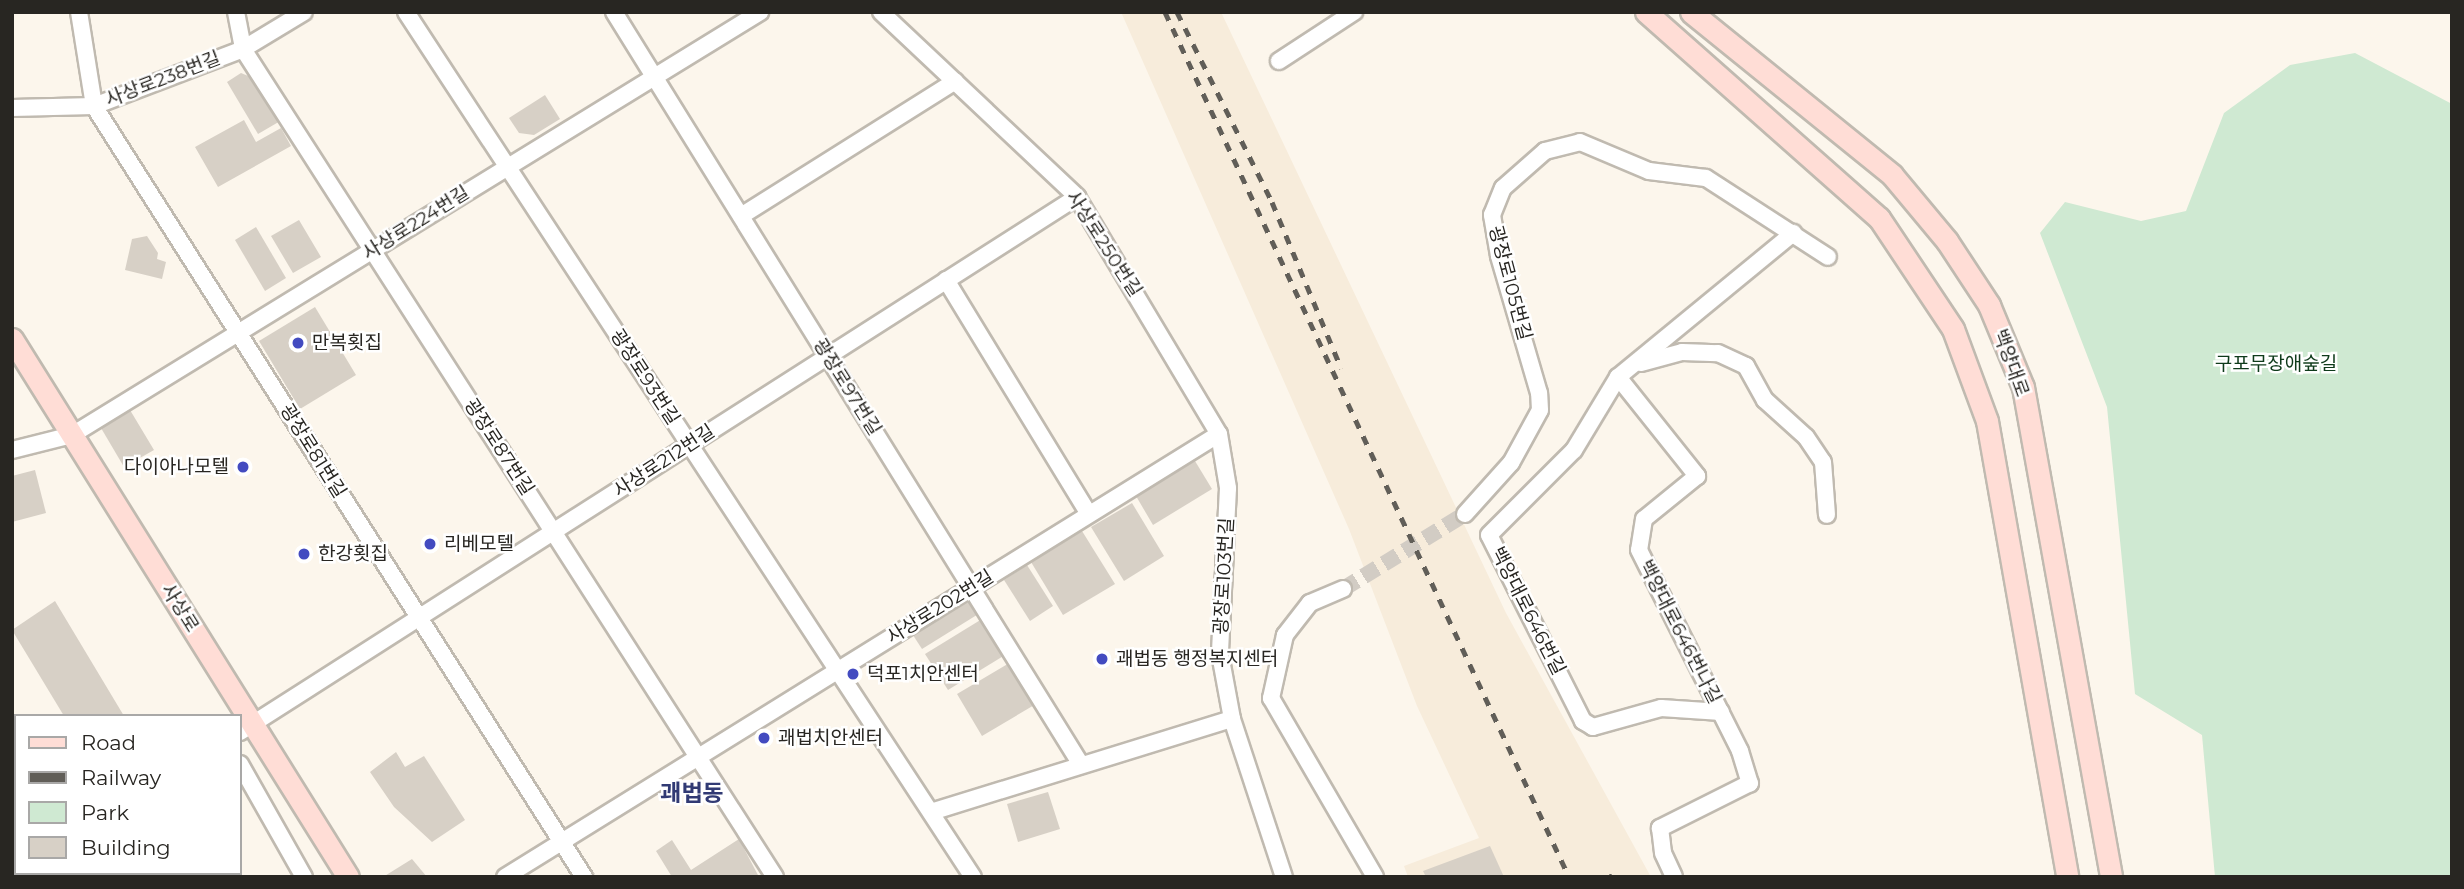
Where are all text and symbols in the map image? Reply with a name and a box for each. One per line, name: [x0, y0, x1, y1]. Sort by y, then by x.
street label: 사상로238번길: [102, 47, 224, 111]
street label: 사상로224번길: [359, 181, 473, 265]
street label: 사상로250번길: [1061, 187, 1147, 301]
street label: 광장로105번길: [1484, 223, 1536, 343]
street label: 광장로93번길: [606, 325, 684, 429]
street label: 백양대로: [1988, 326, 2034, 400]
place label: 만복횟집: [312, 332, 382, 354]
street label: 광장로97번길: [808, 334, 886, 440]
marker: 만복횟집: [290, 335, 306, 351]
park label: 구포무장애숲길: [2215, 353, 2337, 375]
street label: 광장로87번길: [459, 394, 539, 500]
street label: 광장로81번길: [275, 400, 351, 502]
street label: 사상로212번길: [609, 420, 719, 502]
place label: 다이아나모텔: [124, 456, 229, 478]
marker: 다이아나모텔: [235, 459, 251, 475]
street label: 광장로103번길: [1210, 517, 1238, 635]
place label: 리베모텔: [444, 533, 514, 555]
marker: 리베모텔: [422, 536, 438, 552]
place label: 한강횟집: [318, 543, 388, 565]
street label: 백양대로646번길: [1486, 543, 1570, 679]
marker: 한강횟집: [296, 546, 312, 562]
street label: 백양대로646번나길: [1634, 556, 1726, 708]
street label: 사상로202번길: [882, 565, 998, 649]
street label: 사상로: [156, 580, 204, 636]
place label: 괘법동 행정복지센터: [1116, 648, 1278, 670]
marker: 괘법동 행정복지센터: [1094, 651, 1110, 667]
place label: 덕포1치안센터: [867, 663, 979, 685]
marker: 덕포1치안센터: [845, 666, 861, 682]
legend: [14, 714, 242, 875]
place label: 괘법치안센터: [778, 727, 883, 749]
text: Road: [81, 730, 136, 755]
marker: 괘법치안센터: [756, 730, 772, 746]
text: Railway: [81, 765, 161, 790]
district label: 괘법동: [660, 779, 724, 807]
text: Park: [81, 800, 129, 825]
text: Building: [81, 835, 171, 860]

